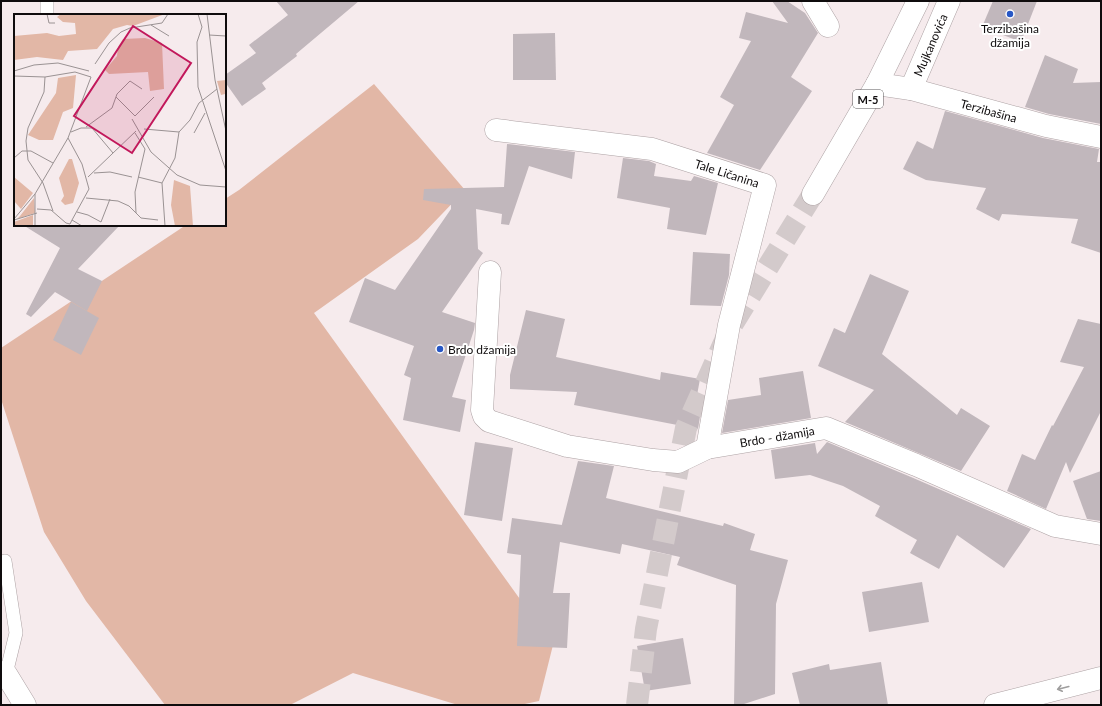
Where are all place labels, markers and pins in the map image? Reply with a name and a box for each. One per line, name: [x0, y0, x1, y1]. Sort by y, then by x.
marker: Terzibašina džamija: [1005, 9, 1015, 19]
place label: Terzibašina džamija: [981, 21, 1039, 50]
place label: Brdo džamija: [448, 342, 516, 357]
marker: Brdo džamija: [435, 344, 445, 354]

